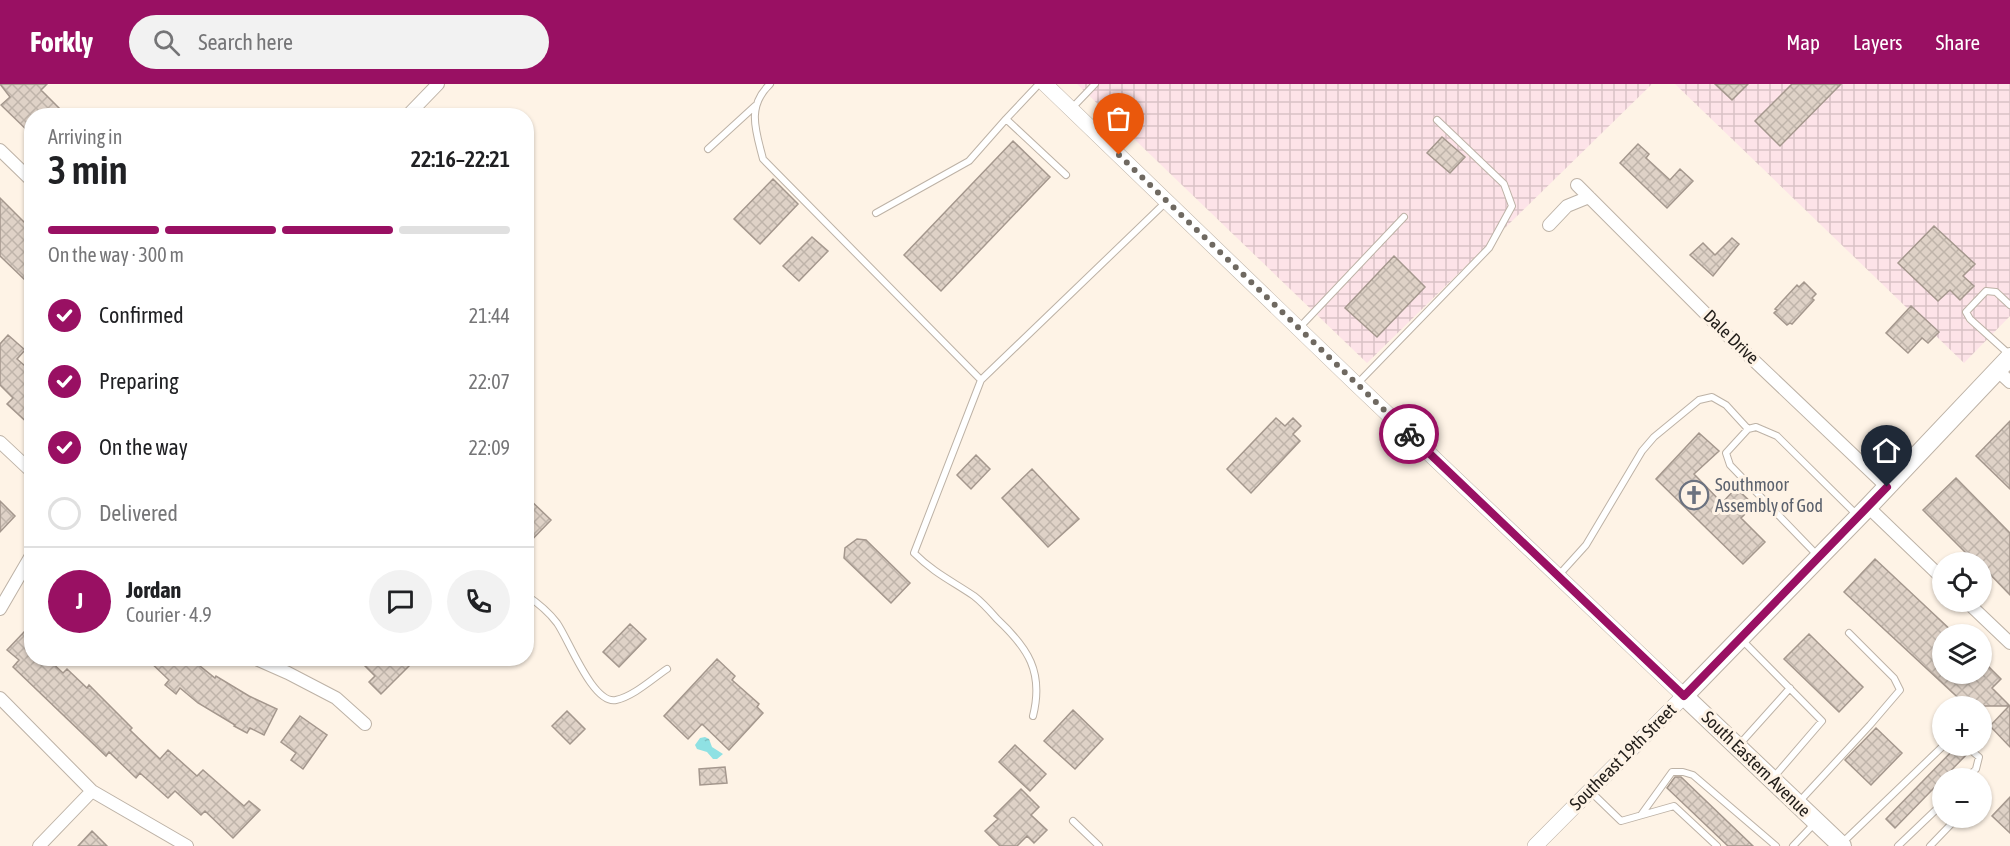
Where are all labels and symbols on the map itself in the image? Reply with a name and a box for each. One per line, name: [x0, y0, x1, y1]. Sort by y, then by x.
pin: [1093, 93, 1144, 155]
street label: Dale Drive: [1699, 305, 1763, 368]
courier: [1379, 404, 1439, 464]
pin: [1861, 425, 1912, 487]
place label: Southmoor Assembly of God: [1715, 474, 1823, 516]
church icon: Southmoor Assembly of God: [1678, 479, 1710, 511]
street label: Southeast 19th Street: [1565, 699, 1680, 814]
street label: South Eastern Avenue: [1698, 706, 1815, 821]

